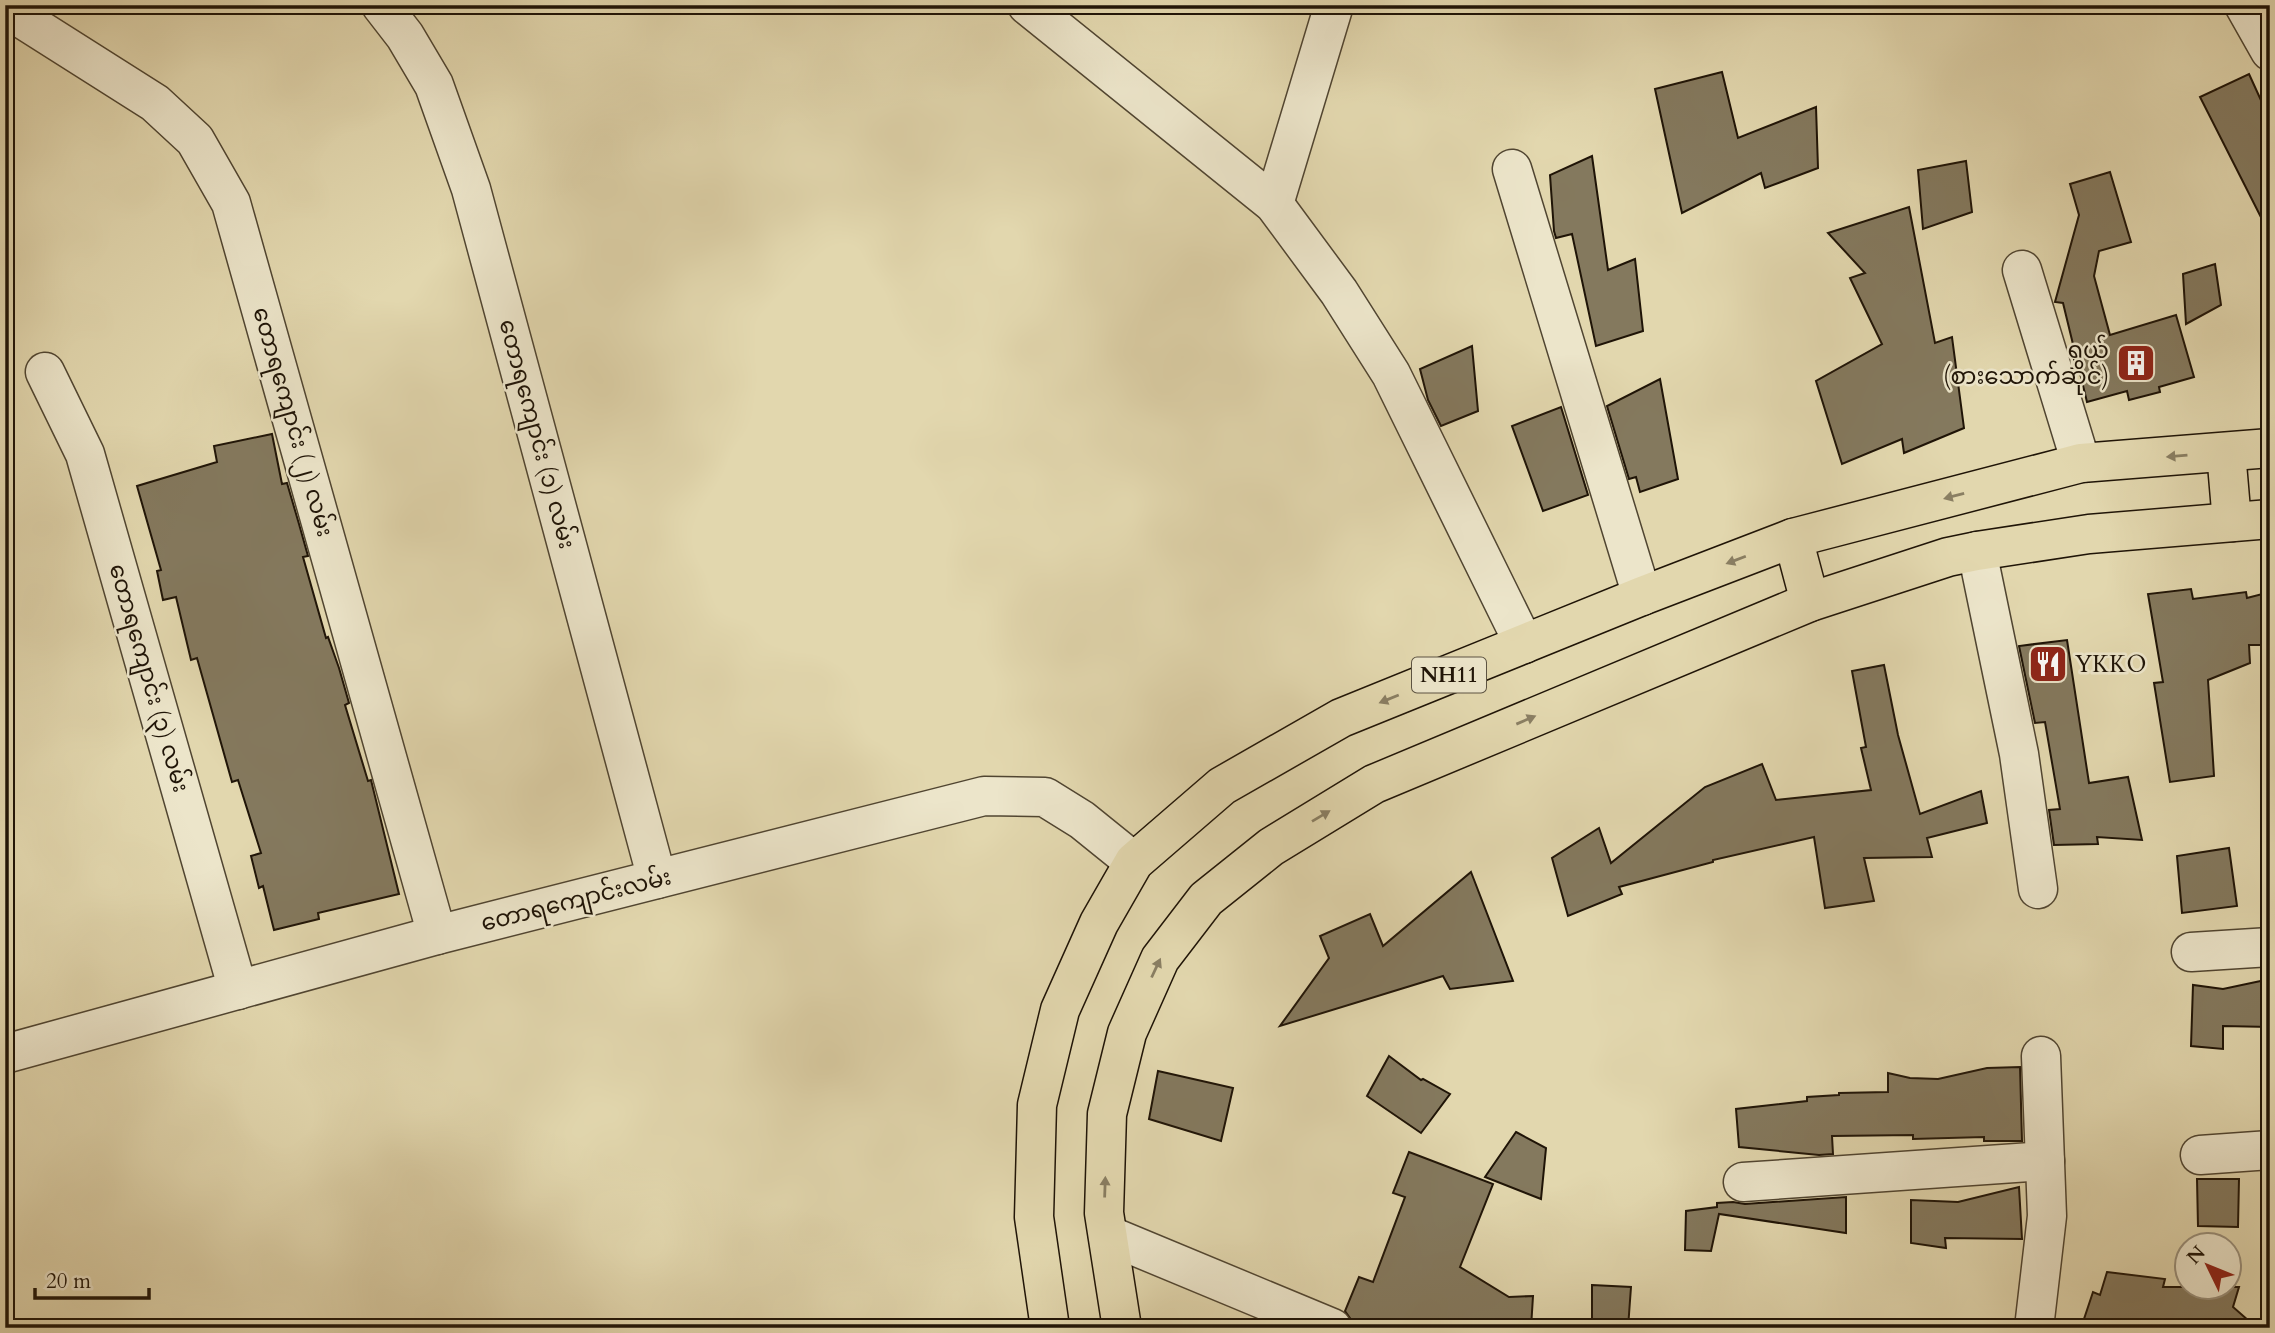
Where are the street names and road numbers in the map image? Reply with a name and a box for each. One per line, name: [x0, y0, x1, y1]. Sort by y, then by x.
street label: တောရကျောင်း (၂) လမ်း: [242, 303, 342, 541]
street label: တောရကျောင်း (၁) လမ်း: [489, 316, 584, 553]
street label: တောရကျောင်း (၃) လမ်း: [99, 560, 197, 797]
road number: NH11: [1412, 658, 1486, 692]
street label: တောရကျောင်းလမ်း: [477, 860, 675, 942]

